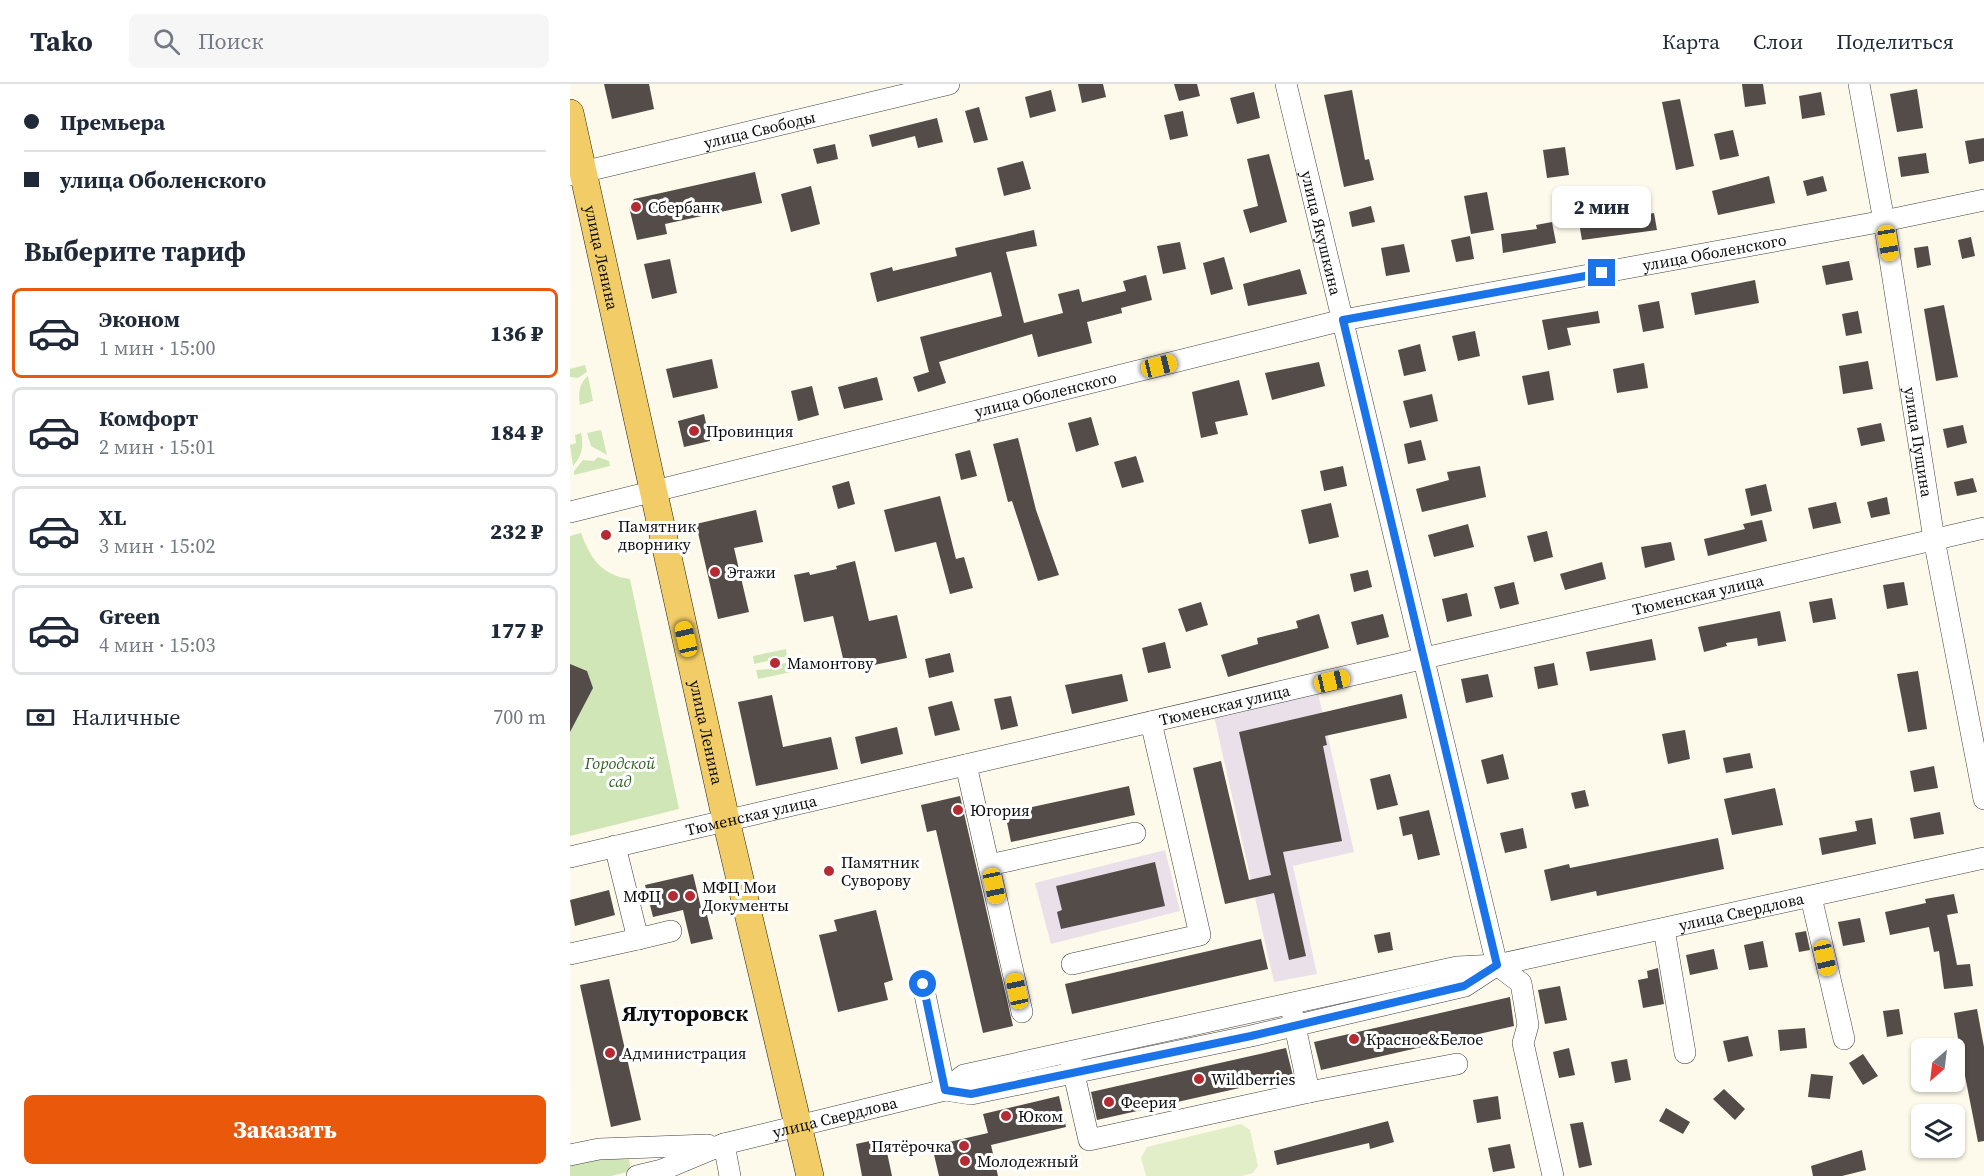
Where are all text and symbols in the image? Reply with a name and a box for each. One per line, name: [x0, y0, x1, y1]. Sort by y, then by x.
search box: [129, 14, 549, 68]
text: Tako: [30, 22, 93, 60]
icon: search: [150, 25, 183, 58]
text: Поиск: [198, 26, 263, 56]
text: Карта: [1662, 27, 1720, 56]
text: Слои: [1753, 27, 1803, 56]
text: Поделиться: [1836, 27, 1954, 56]
street label: улица Свободы: [701, 105, 818, 154]
text: Премьера: [60, 107, 165, 137]
text: улица Оболенского: [60, 165, 266, 195]
street label: улица Якушкина: [1296, 168, 1347, 298]
callout: 2 мин: [1552, 186, 1652, 228]
text: 2 мин: [1573, 193, 1630, 221]
place label: Сбербанк: [648, 196, 720, 218]
marker: Сбербанк: [629, 200, 643, 214]
street label: улица Ленина: [580, 203, 624, 313]
car: [1876, 224, 1900, 262]
street label: улица Оболенского: [1641, 228, 1788, 276]
text: Выберите тариф: [24, 233, 246, 270]
route end: [1588, 259, 1615, 286]
text: Эконом: [99, 304, 180, 334]
icon: car: [27, 306, 81, 360]
text: 136 ₽: [490, 318, 543, 348]
text: 1 мин · 15:00: [99, 334, 215, 362]
car: [1139, 353, 1179, 379]
street label: улица Оболенского: [972, 366, 1119, 422]
street label: улица Пущина: [1899, 385, 1938, 500]
text: Комфорт: [99, 403, 198, 433]
icon: car: [27, 405, 81, 459]
text: 184 ₽: [490, 417, 543, 447]
place label: Провинция: [706, 420, 794, 442]
marker: Провинция: [687, 424, 701, 438]
text: 2 мин · 15:01: [99, 433, 215, 461]
text: XL: [99, 502, 126, 532]
icon: car: [27, 504, 81, 558]
place label: Памятник дворнику: [618, 515, 696, 555]
text: 232 ₽: [490, 516, 543, 546]
marker: Памятник дворнику: [599, 528, 613, 542]
text: 3 мин · 15:02: [99, 532, 215, 560]
place label: Этажи: [727, 561, 776, 583]
marker: Этажи: [708, 565, 722, 579]
street label: Тюменская улица: [1630, 569, 1766, 620]
text: Green: [99, 601, 160, 631]
icon: car: [27, 603, 81, 657]
text: 177 ₽: [490, 615, 543, 645]
car: [673, 619, 699, 659]
text: 4 мин · 15:03: [99, 631, 215, 659]
place label: Мамонтову: [787, 652, 874, 674]
marker: Мамонтову: [768, 656, 782, 670]
car: [1312, 668, 1352, 694]
street label: улица Ленина: [684, 678, 729, 787]
street label: Тюменская улица: [1157, 679, 1293, 731]
icon: cash: [24, 701, 57, 734]
text: Наличные: [72, 702, 181, 732]
text: 700 m: [493, 703, 546, 731]
park label: Городской сад: [584, 752, 656, 792]
street label: Тюменская улица: [684, 789, 820, 841]
place label: Югория: [970, 799, 1030, 821]
marker: Югория: [951, 803, 965, 817]
place label: Памятник Суворову: [841, 851, 919, 891]
marker: Памятник Суворову: [822, 864, 836, 878]
car: [981, 867, 1007, 905]
place label: МФЦ Мои Документы: [702, 876, 789, 916]
place label: МФЦ: [623, 885, 661, 907]
street label: улица Свердлова: [1677, 887, 1807, 936]
marker: МФЦ: [666, 889, 680, 903]
marker: МФЦ Мои Документы: [683, 889, 697, 903]
car: [1812, 938, 1838, 978]
route start: [909, 970, 936, 997]
car: [1004, 972, 1030, 1010]
district label: Ялуторовск: [622, 998, 748, 1028]
place label: Красное&Белое: [1366, 1028, 1483, 1050]
marker: Красное&Белое: [1347, 1032, 1361, 1046]
north arrow: [1911, 1038, 1965, 1092]
map controls: [1911, 1038, 1965, 1158]
place label: Администрация: [622, 1042, 747, 1064]
marker: Администрация: [603, 1046, 617, 1060]
place label: Wildberries: [1211, 1068, 1296, 1090]
marker: Wildberries: [1192, 1072, 1206, 1086]
street label: улица Свердлова: [770, 1091, 900, 1143]
place label: Феерия: [1121, 1091, 1177, 1113]
button: Заказать: [24, 1095, 546, 1164]
marker: Феерия: [1102, 1095, 1116, 1109]
button: layers: [1911, 1104, 1965, 1158]
place label: Юком: [1018, 1105, 1063, 1127]
marker: Юком: [999, 1109, 1013, 1123]
place label: Пятёрочка: [871, 1135, 953, 1157]
marker: Пятёрочка: [957, 1139, 971, 1153]
place label: Молодежный: [977, 1150, 1079, 1172]
marker: Молодежный: [958, 1154, 972, 1168]

